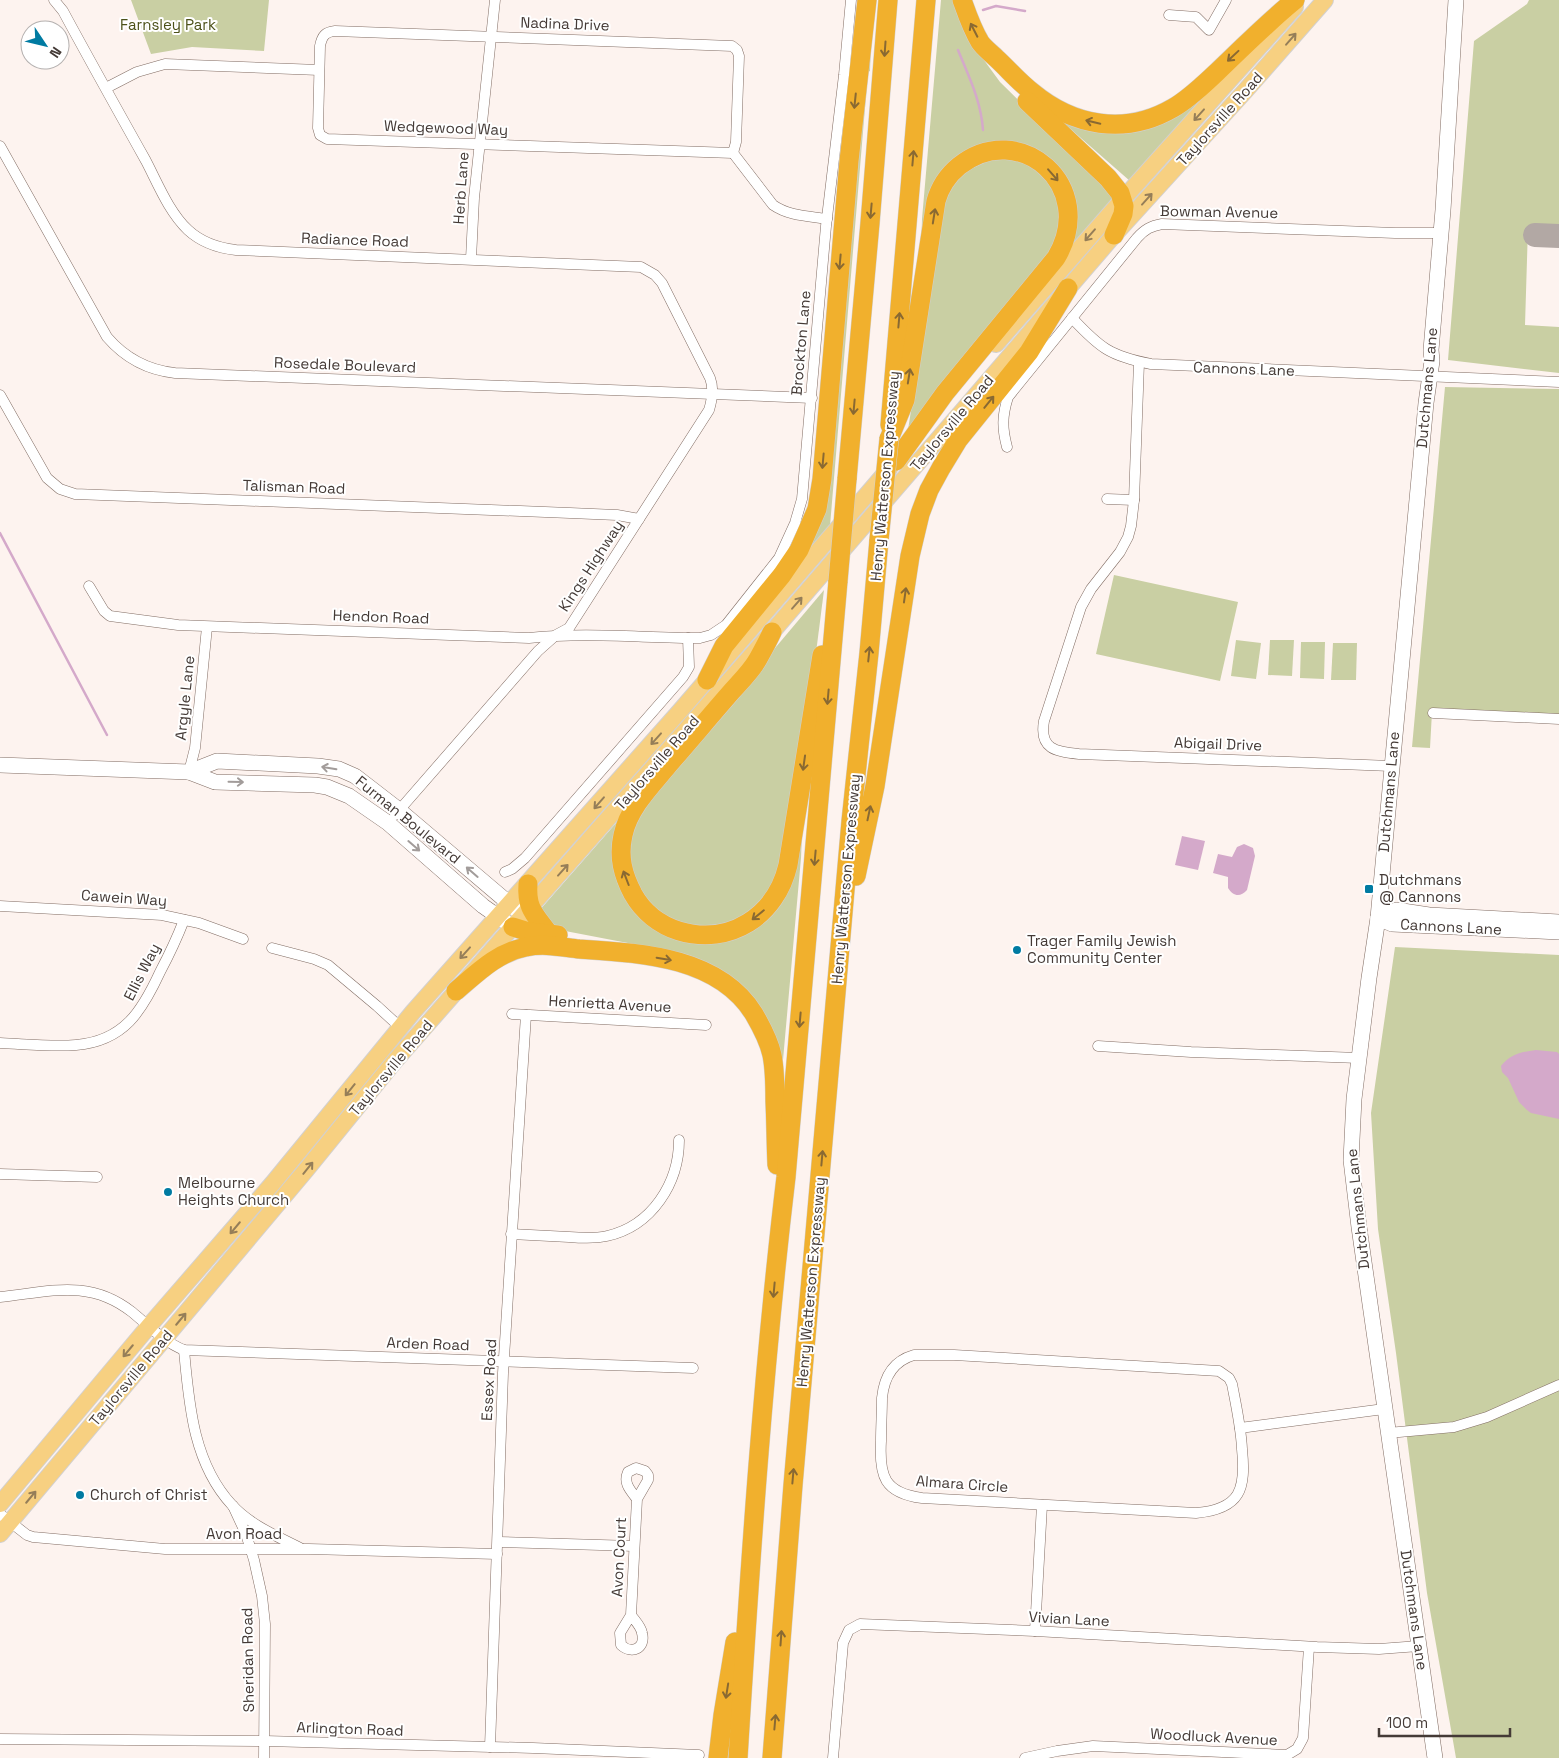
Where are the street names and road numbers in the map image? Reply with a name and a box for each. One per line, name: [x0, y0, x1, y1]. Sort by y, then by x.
street label: Nadina Drive: [520, 12, 610, 35]
street label: Taylorsville Road: [1172, 68, 1267, 170]
street label: Wedgewood Way: [384, 116, 508, 139]
street label: Herb Lane: [448, 151, 473, 225]
street label: Bowman Avenue: [1160, 201, 1278, 222]
street label: Radiance Road: [301, 228, 409, 251]
street label: Brockton Lane: [786, 289, 815, 396]
street label: Dutchmans Lane: [1412, 327, 1441, 449]
street label: Rosedale Boulevard: [274, 353, 416, 376]
street label: Cannons Lane: [1193, 357, 1295, 380]
street label: Henry Watterson Expressway: [866, 370, 903, 582]
street label: Taylorsville Road: [906, 371, 997, 475]
street label: Talisman Road: [242, 475, 346, 498]
street label: Kings Highway: [554, 516, 627, 615]
street label: Hendon Road: [332, 605, 430, 628]
street label: Argyle Lane: [171, 655, 198, 741]
street label: Taylorsville Road: [610, 711, 703, 814]
street label: Dutchmans Lane: [1374, 731, 1403, 853]
street label: Abigail Drive: [1174, 732, 1263, 755]
street label: Furman Boulevard: [352, 771, 465, 868]
street label: Henry Watterson Expressway: [827, 773, 864, 985]
street label: Cawein Way: [80, 885, 168, 910]
street label: Cannons Lane: [1400, 914, 1502, 939]
street label: Ellis Way: [119, 940, 164, 1004]
street label: Henrietta Avenue: [548, 991, 672, 1016]
street label: Taylorsville Road: [345, 1016, 436, 1120]
street label: Dutchmans Lane: [1342, 1148, 1373, 1270]
street label: Henry Watterson Expressway: [792, 1176, 829, 1388]
street label: Taylorsville Road: [85, 1326, 176, 1430]
street label: Arden Road: [386, 1333, 470, 1354]
street label: Essex Road: [477, 1338, 500, 1422]
street label: Almara Circle: [915, 1471, 1009, 1496]
street label: Avon Court: [607, 1516, 630, 1597]
street label: Avon Road: [206, 1524, 282, 1543]
street label: Dutchmans Lane: [1397, 1549, 1432, 1671]
street label: Sheridan Road: [237, 1607, 258, 1713]
street label: Vivian Lane: [1028, 1607, 1110, 1630]
street label: Arlington Road: [296, 1717, 404, 1740]
street label: Woodluck Avenue: [1150, 1724, 1278, 1749]

